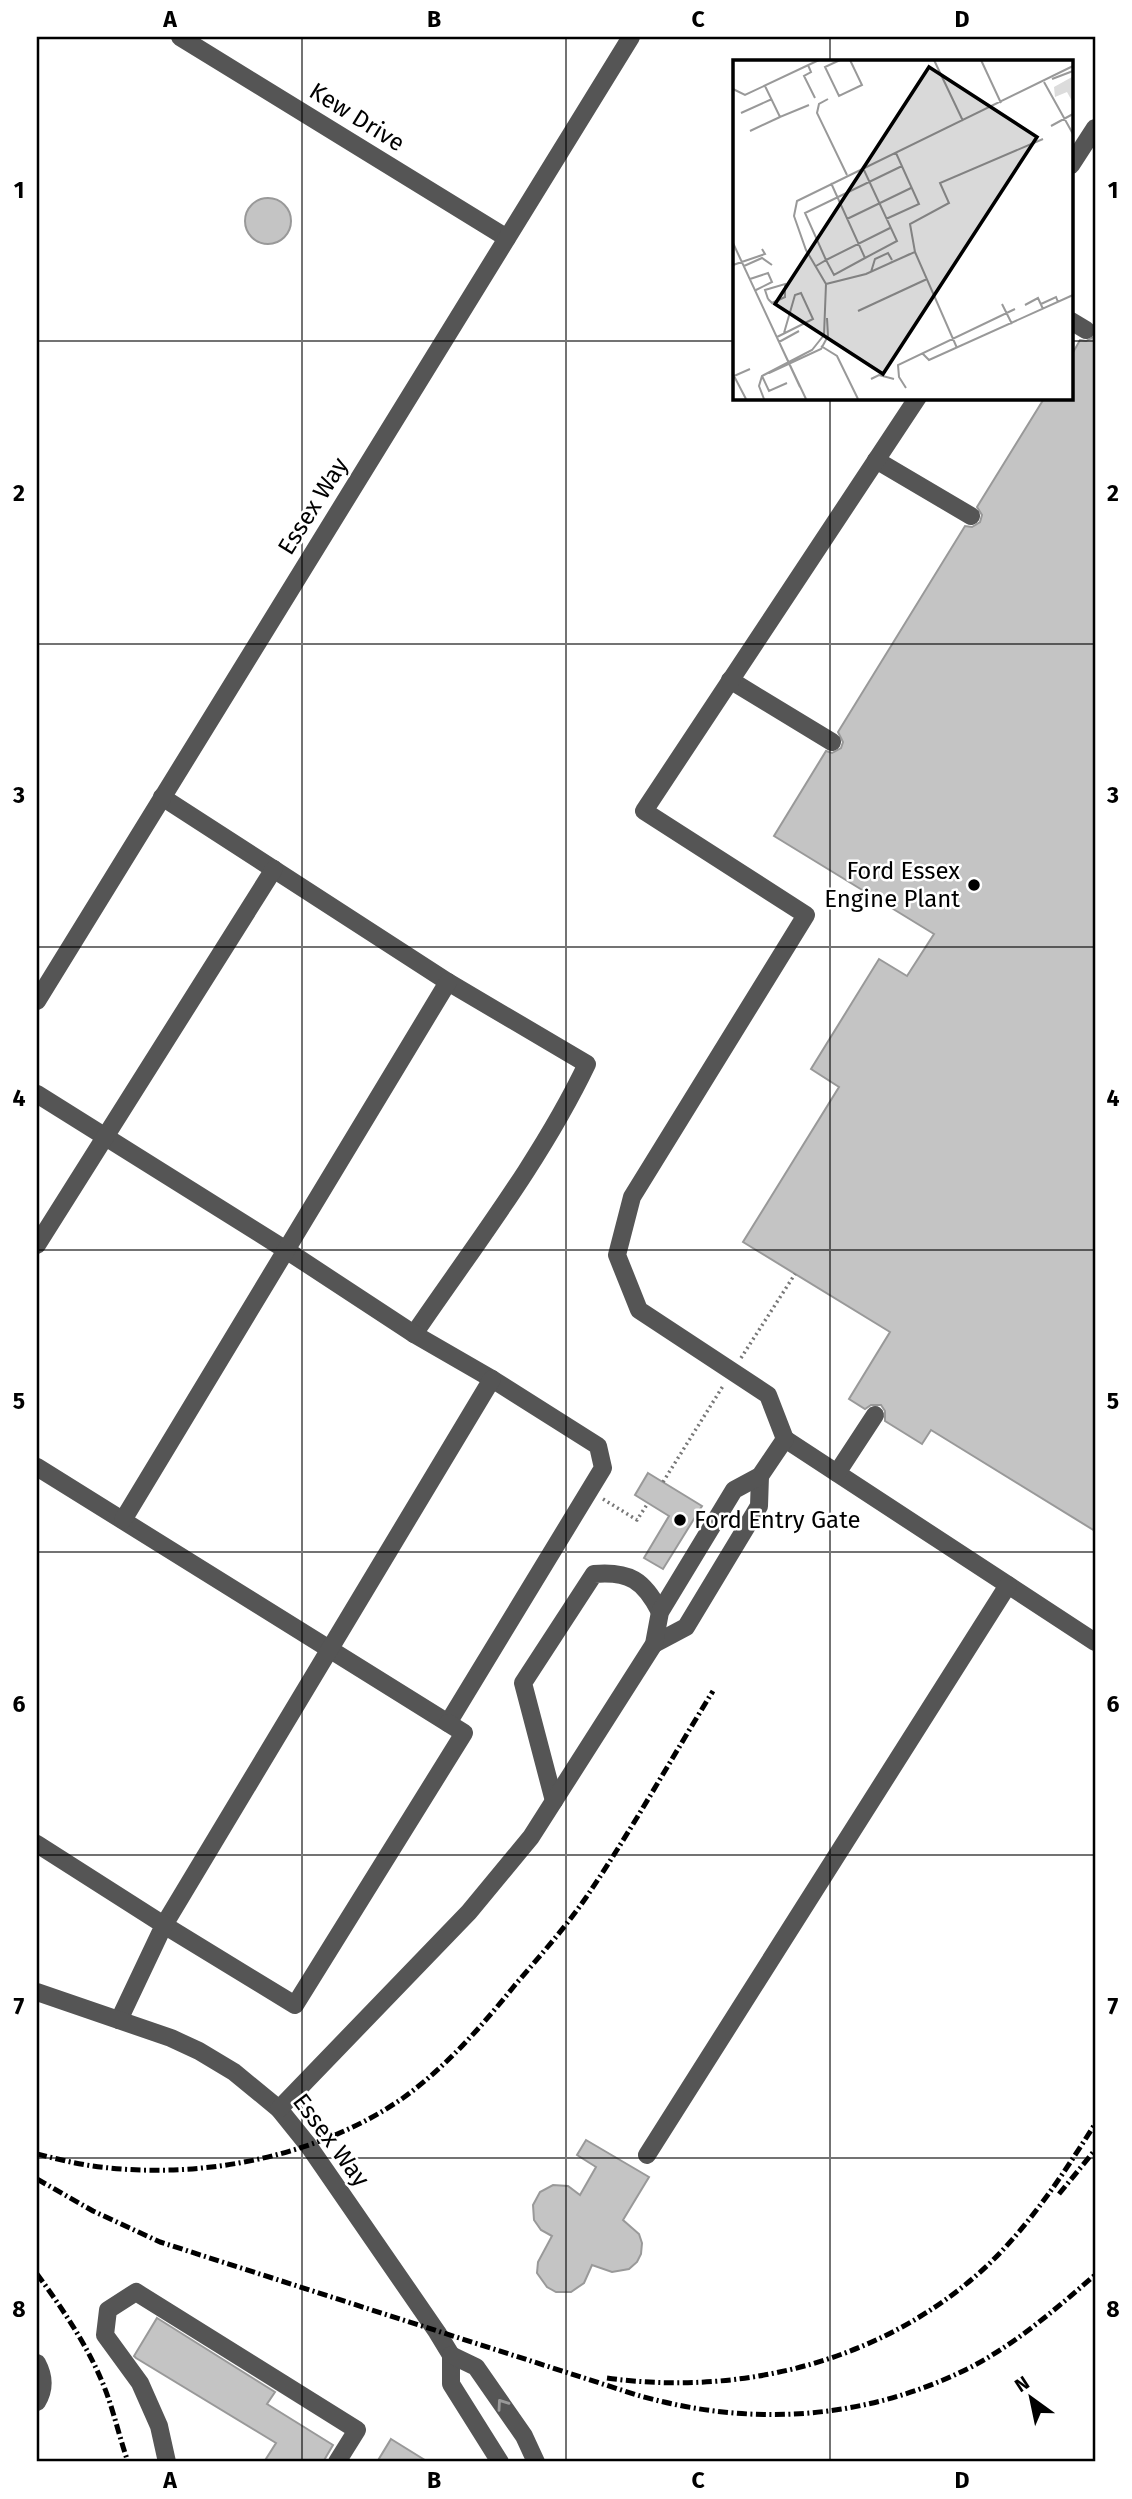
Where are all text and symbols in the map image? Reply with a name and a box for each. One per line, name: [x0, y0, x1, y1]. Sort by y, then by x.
text: A: [162, 5, 177, 33]
text: B: [427, 5, 441, 33]
text: C: [691, 5, 705, 33]
text: D: [955, 5, 970, 33]
inset map: [733, 60, 1072, 399]
street label: Kew Drive: [304, 77, 410, 157]
text: 1: [14, 176, 24, 204]
text: 1: [1108, 176, 1118, 204]
street label: Essex Way: [272, 452, 354, 560]
text: 2: [13, 479, 25, 507]
text: 2: [1107, 479, 1119, 507]
text: 3: [12, 781, 25, 809]
text: 3: [1106, 781, 1119, 809]
place label: Ford Essex Engine Plant: [824, 857, 960, 913]
marker: Ford Essex Engine Plant: [966, 877, 982, 893]
text: 4: [13, 1084, 26, 1112]
text: 4: [1107, 1084, 1120, 1112]
text: 5: [13, 1387, 25, 1415]
text: 5: [1107, 1387, 1119, 1415]
place label: Ford Entry Gate: [694, 1506, 861, 1534]
marker: Ford Entry Gate: [672, 1512, 688, 1528]
text: 6: [13, 1690, 26, 1718]
text: 6: [1107, 1690, 1120, 1718]
text: 7: [14, 1992, 25, 2020]
text: 7: [1108, 1992, 1119, 2020]
street label: Essex Way: [287, 2088, 375, 2192]
text: 8: [12, 2295, 26, 2323]
text: 8: [1106, 2295, 1120, 2323]
north arrow: [996, 2362, 1066, 2432]
text: N: [1010, 2371, 1034, 2397]
one-way arrow: [498, 2399, 510, 2412]
text: A: [162, 2466, 177, 2494]
text: B: [427, 2466, 441, 2494]
text: C: [691, 2466, 705, 2494]
text: D: [955, 2466, 970, 2494]

